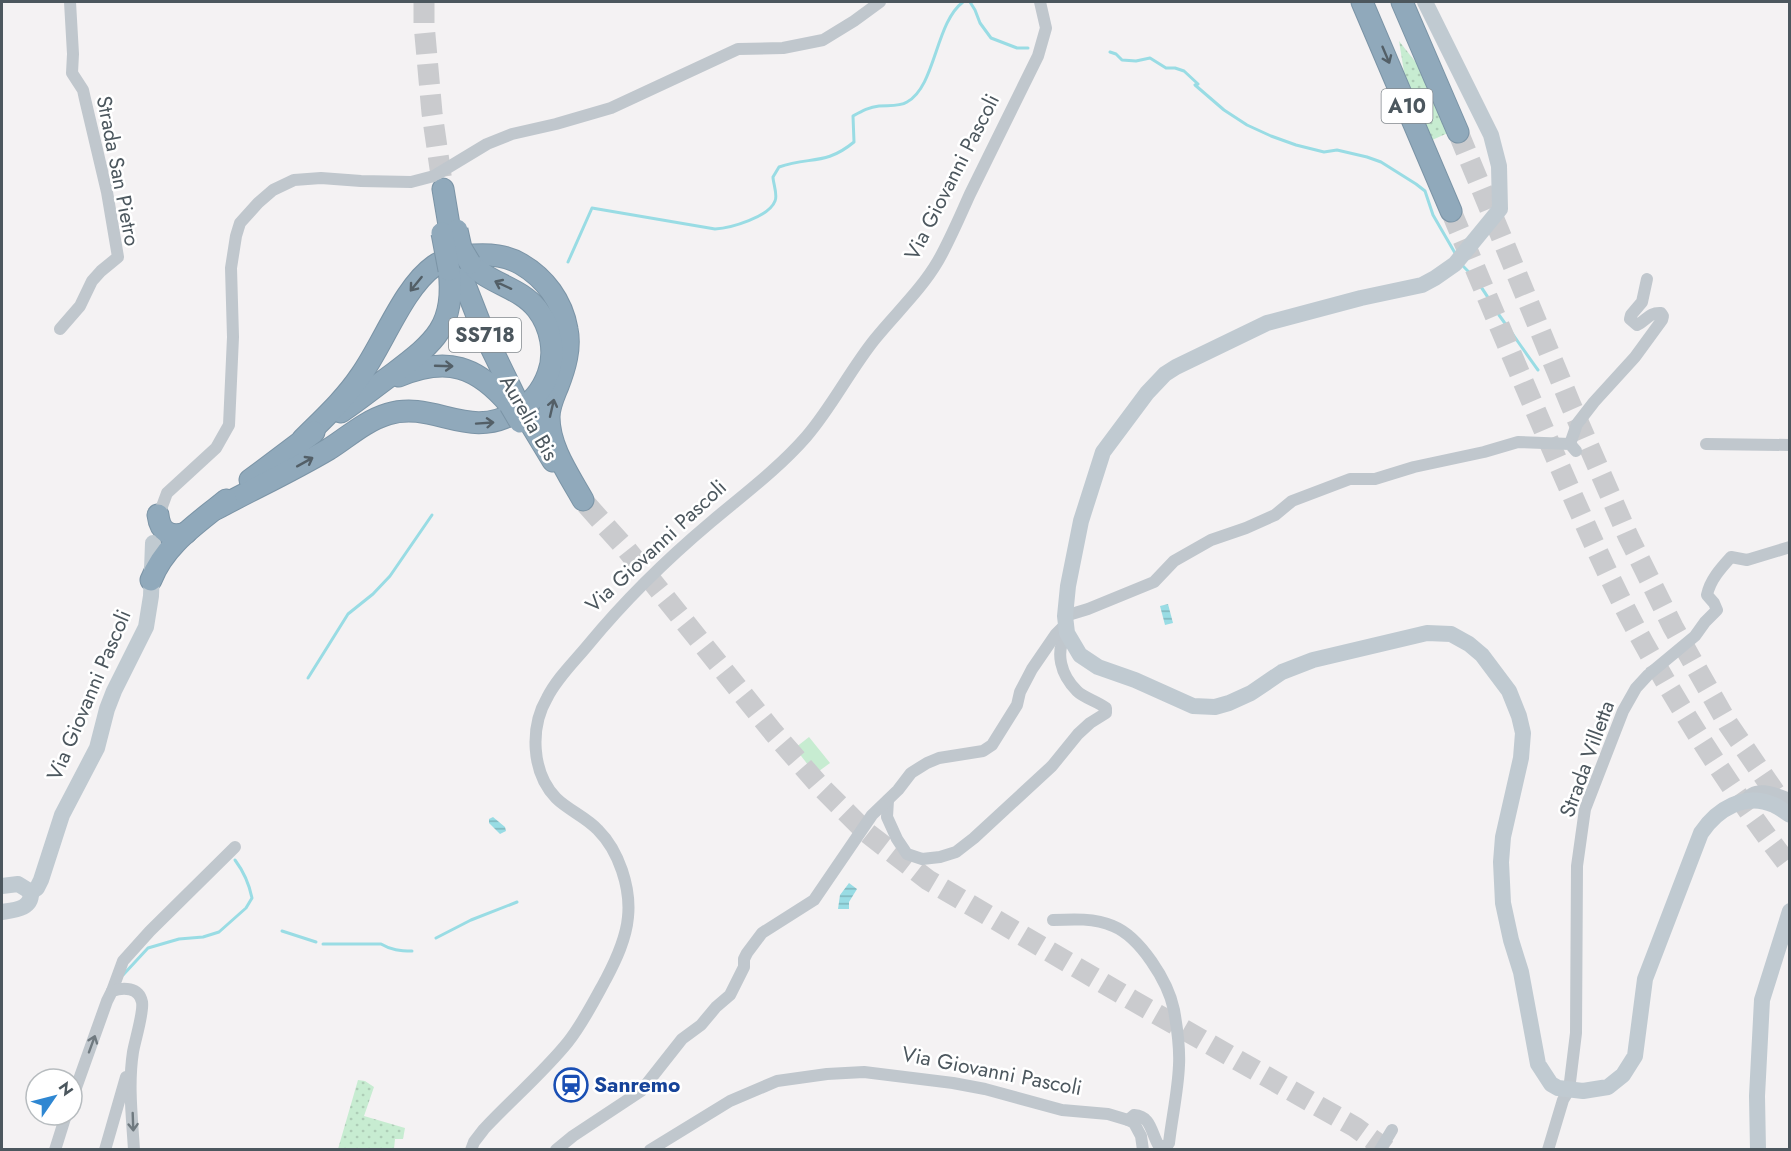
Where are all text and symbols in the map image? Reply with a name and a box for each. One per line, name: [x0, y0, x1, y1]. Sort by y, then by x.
one-way arrow: [1380, 46, 1392, 64]
street label: Via Giovanni Pascoli: [897, 89, 1007, 265]
road number: A10: [1382, 89, 1432, 123]
street label: Strada San Pietro: [89, 93, 147, 249]
one-way arrow: [410, 276, 423, 292]
one-way arrow: [495, 279, 513, 290]
road number: SS718: [449, 318, 521, 352]
one-way arrow: [433, 361, 453, 372]
street label: Aurelia Bis: [492, 370, 566, 466]
one-way arrow: [546, 399, 558, 418]
one-way arrow: [475, 417, 494, 428]
one-way arrow: [295, 456, 313, 467]
street label: Via Giovanni Pascoli: [579, 473, 733, 619]
street label: Via Giovanni Pascoli: [39, 605, 139, 785]
street label: Strada Villetta: [1552, 696, 1622, 822]
one-way arrow: [87, 1035, 98, 1054]
street label: Via Giovanni Pascoli: [899, 1039, 1085, 1103]
north arrow: [24, 1067, 84, 1127]
station icon: Sanremo: [553, 1067, 589, 1103]
place label: Sanremo: [594, 1070, 680, 1100]
text: N: [53, 1077, 79, 1100]
one-way arrow: [127, 1112, 138, 1132]

